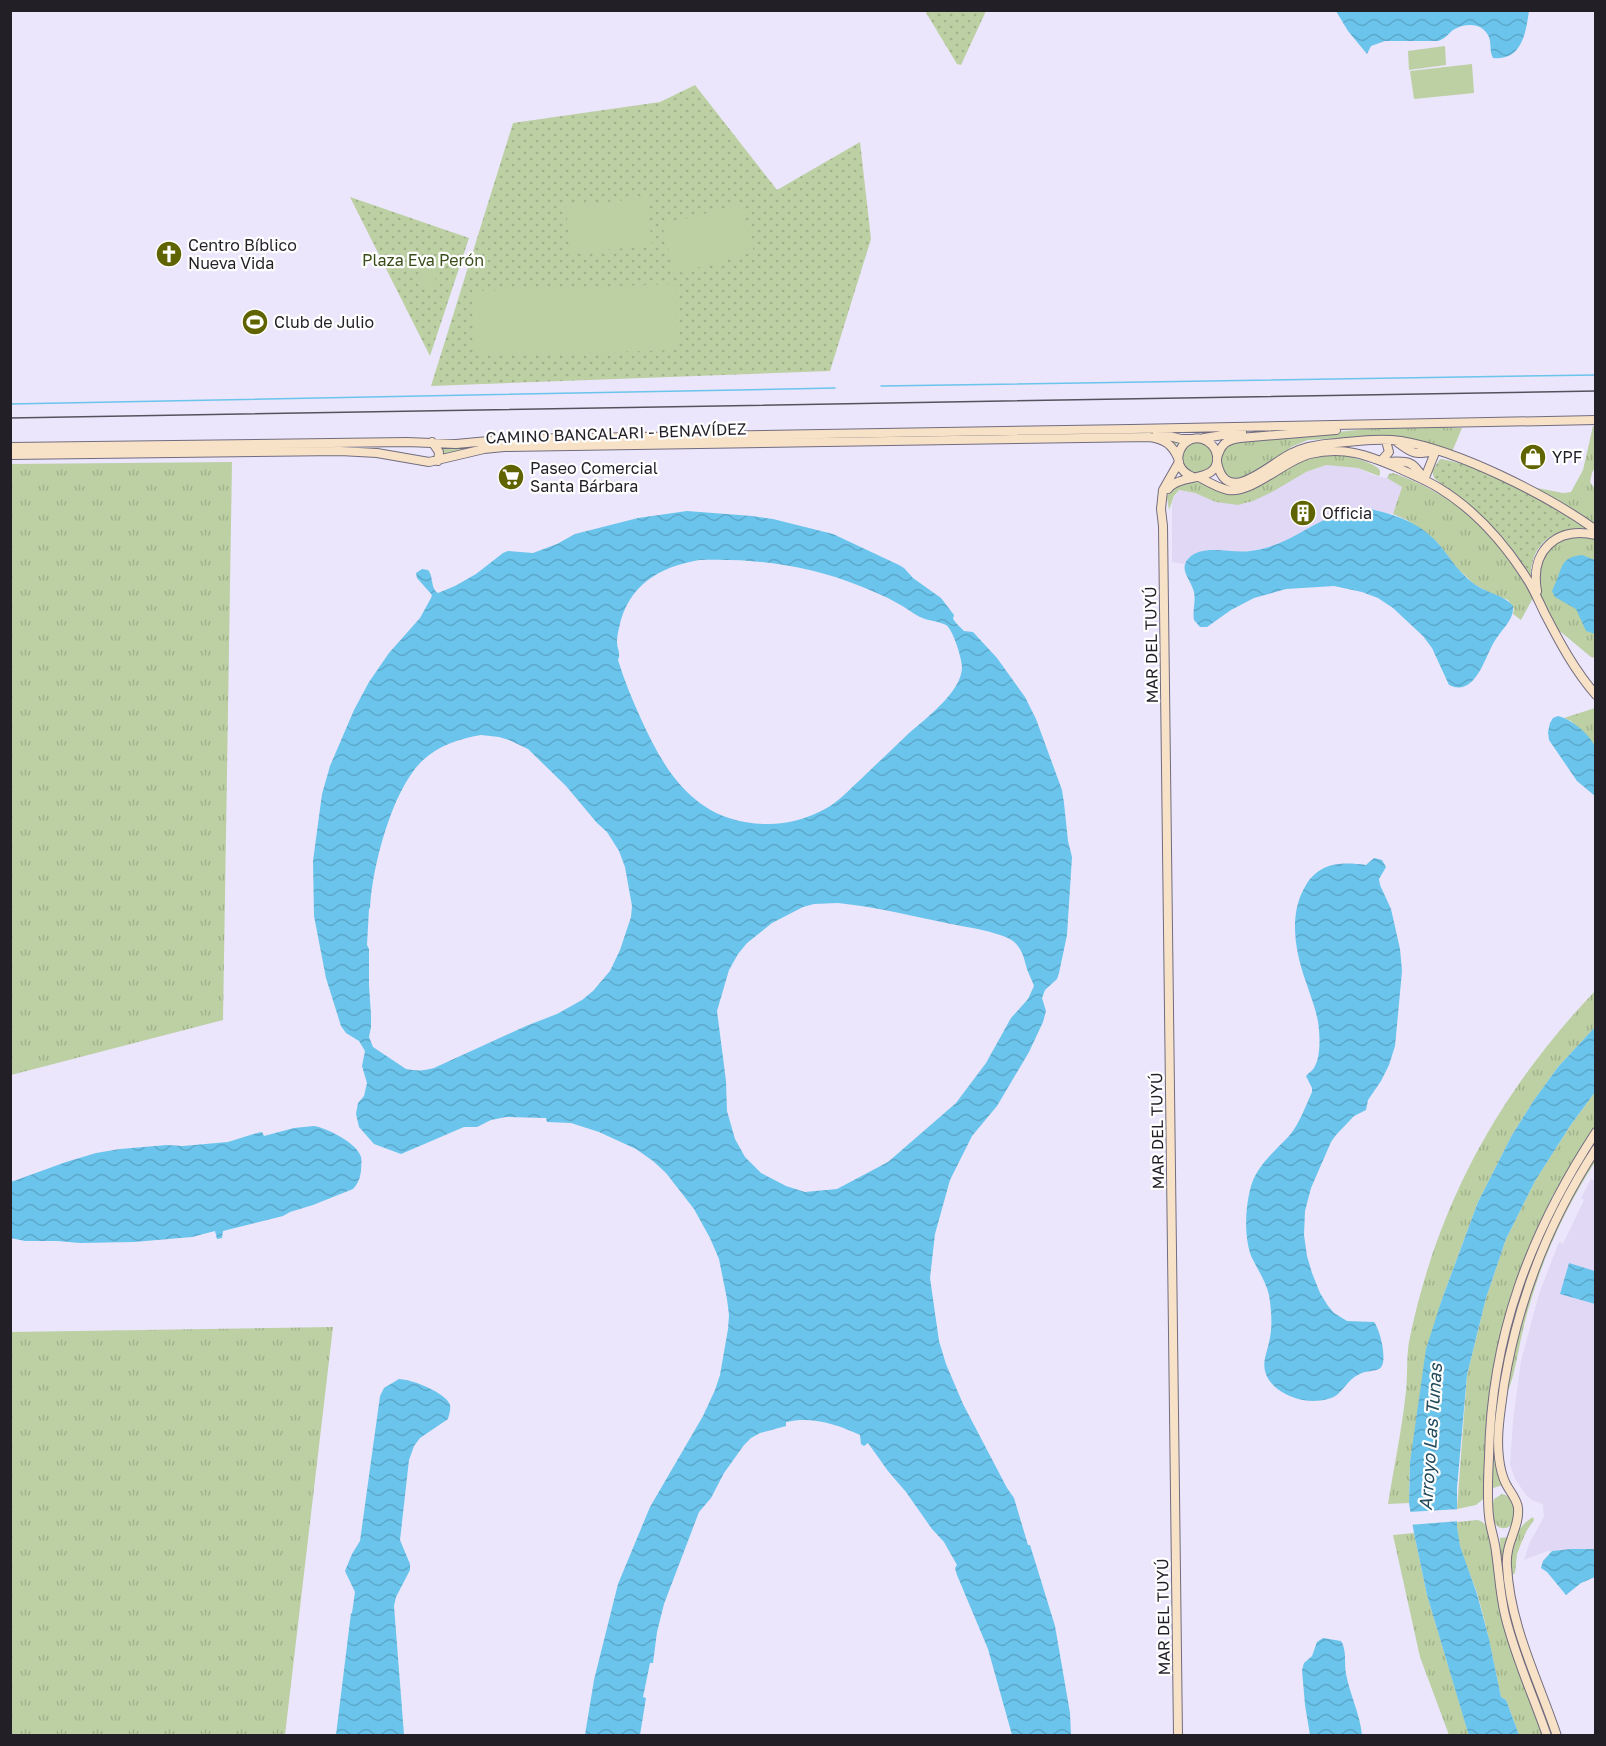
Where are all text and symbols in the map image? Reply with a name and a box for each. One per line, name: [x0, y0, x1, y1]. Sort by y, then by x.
place label: Centro Bíblico Nueva Vida: [188, 235, 297, 273]
church icon: Centro Bíblico Nueva Vida: [154, 239, 184, 269]
park label: Plaza Eva Perón: [362, 250, 484, 270]
sports icon: Club de Julio: [240, 307, 270, 337]
place label: Club de Julio: [274, 312, 374, 332]
street label: CAMINO BANCALARI - BENAVÍDEZ: [485, 418, 747, 448]
shop icon: YPF: [1518, 442, 1548, 472]
place label: YPF: [1552, 447, 1582, 467]
place label: Paseo Comercial Santa Bárbara: [530, 458, 658, 496]
supermarket icon: Paseo Comercial Santa Bárbara: [496, 462, 526, 492]
building icon: Officia: [1288, 498, 1318, 528]
place label: Officia: [1322, 503, 1372, 523]
street label: MAR DEL TUYÚ: [1140, 586, 1162, 704]
street label: MAR DEL TUYÚ: [1146, 1072, 1168, 1190]
water label: Arroyo Las Tunas: [1414, 1361, 1446, 1511]
street label: MAR DEL TUYÚ: [1152, 1558, 1174, 1676]

